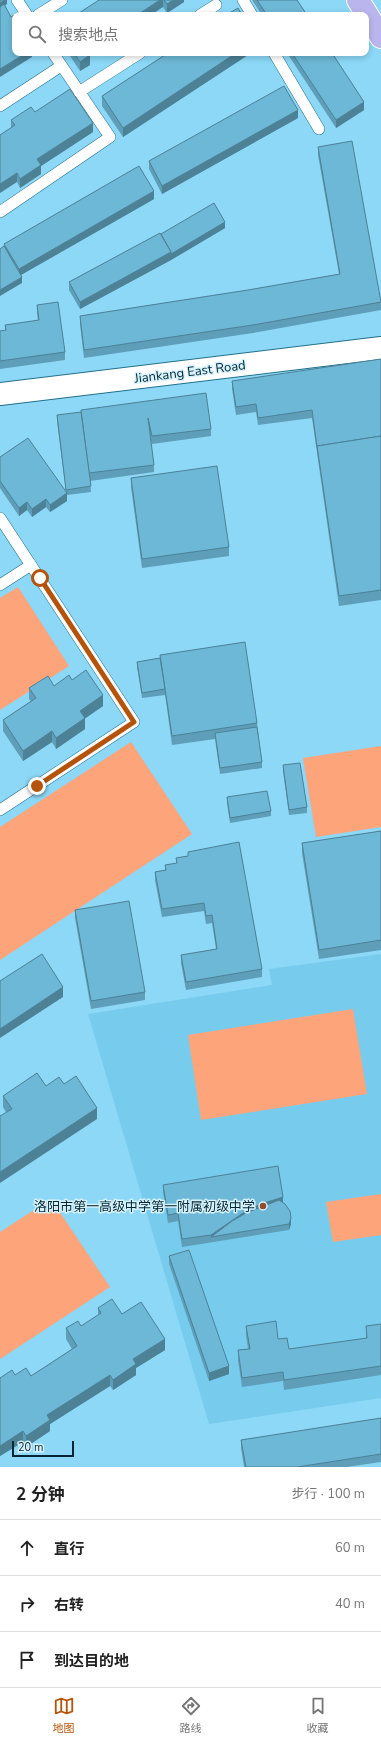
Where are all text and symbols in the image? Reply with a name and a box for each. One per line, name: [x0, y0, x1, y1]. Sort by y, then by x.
search box: [12, 12, 369, 56]
icon: search: [26, 23, 48, 45]
text: 搜索地点: [58, 25, 118, 45]
street label: Jiankang East Road: [133, 356, 247, 388]
route start: [31, 569, 49, 587]
route end: [28, 777, 46, 795]
place label: 洛阳市第一高级中学第一附属初级中学: [34, 1198, 255, 1216]
marker: 洛阳市第一高级中学第一附属初级中学: [258, 1201, 268, 1211]
scale bar: [12, 1439, 74, 1458]
text: 20 m: [18, 1440, 43, 1455]
text: 2 分钟: [16, 1483, 65, 1506]
text: 步行 · 100 m: [291, 1485, 365, 1503]
icon: ahead: [16, 1537, 38, 1559]
text: 直行: [54, 1539, 84, 1559]
text: 60 m: [335, 1539, 365, 1557]
icon: right: [16, 1593, 38, 1615]
text: 右转: [54, 1595, 84, 1615]
text: 40 m: [335, 1595, 365, 1613]
icon: arrive: [16, 1649, 38, 1671]
text: 到达目的地: [54, 1651, 129, 1671]
tab: 地图: [53, 1695, 75, 1736]
tab: 路线: [180, 1695, 202, 1736]
tab: 收藏: [307, 1695, 329, 1736]

